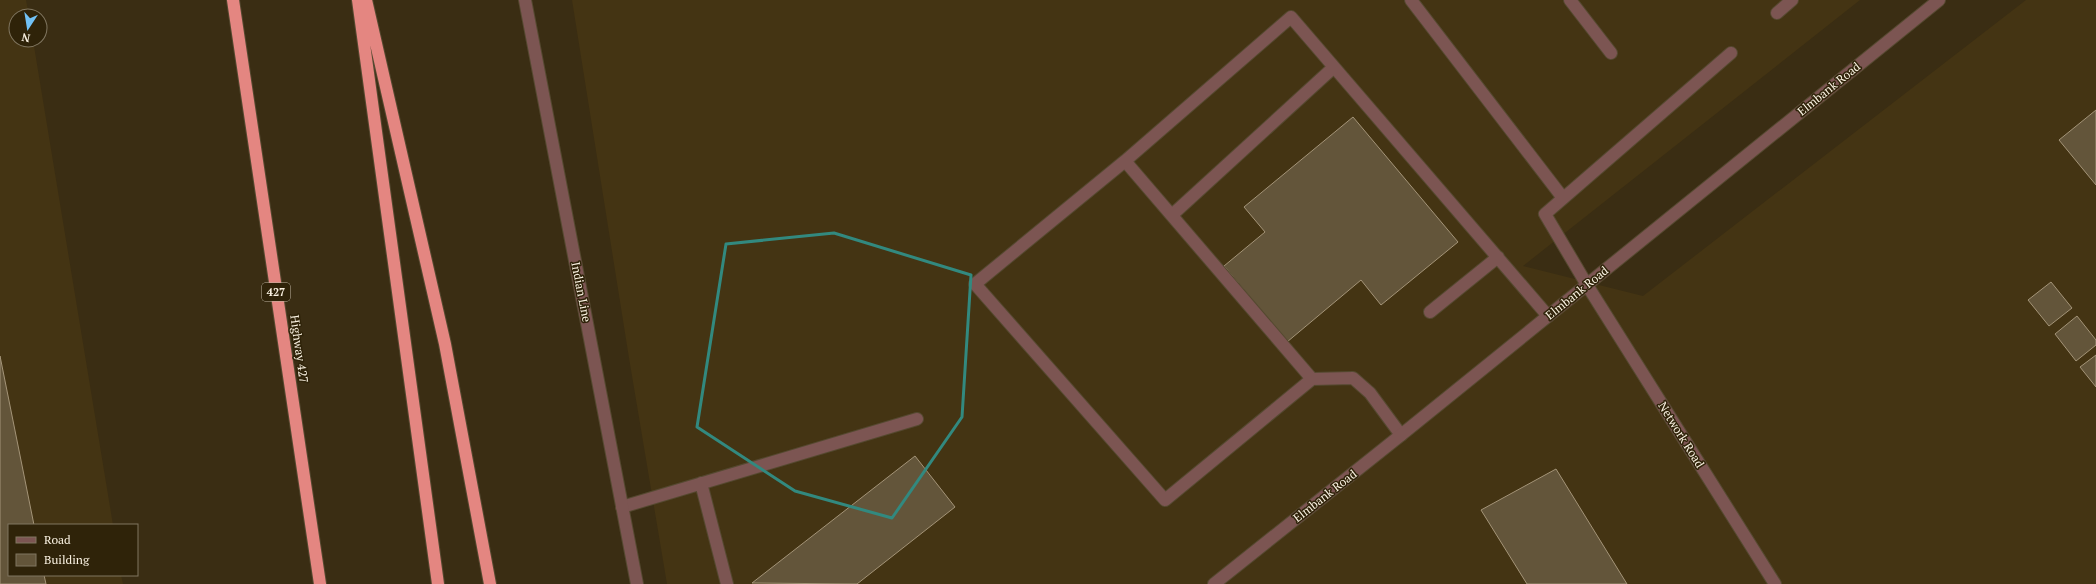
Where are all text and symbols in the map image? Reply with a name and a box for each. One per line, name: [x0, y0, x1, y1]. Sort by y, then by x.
north arrow: [8, 8, 48, 48]
text: N: [20, 30, 31, 45]
street label: Elmbank Road: [1794, 58, 1863, 119]
street label: Indian Line: [568, 260, 595, 323]
street label: Elmbank Road: [1542, 262, 1611, 323]
road number: 427: [262, 283, 290, 301]
street label: Highway 427: [287, 314, 312, 384]
street label: Network Road: [1655, 399, 1708, 471]
street label: Elmbank Road: [1290, 466, 1360, 525]
legend: [8, 524, 138, 576]
text: Road: [44, 532, 71, 547]
text: Building: [44, 552, 90, 567]

